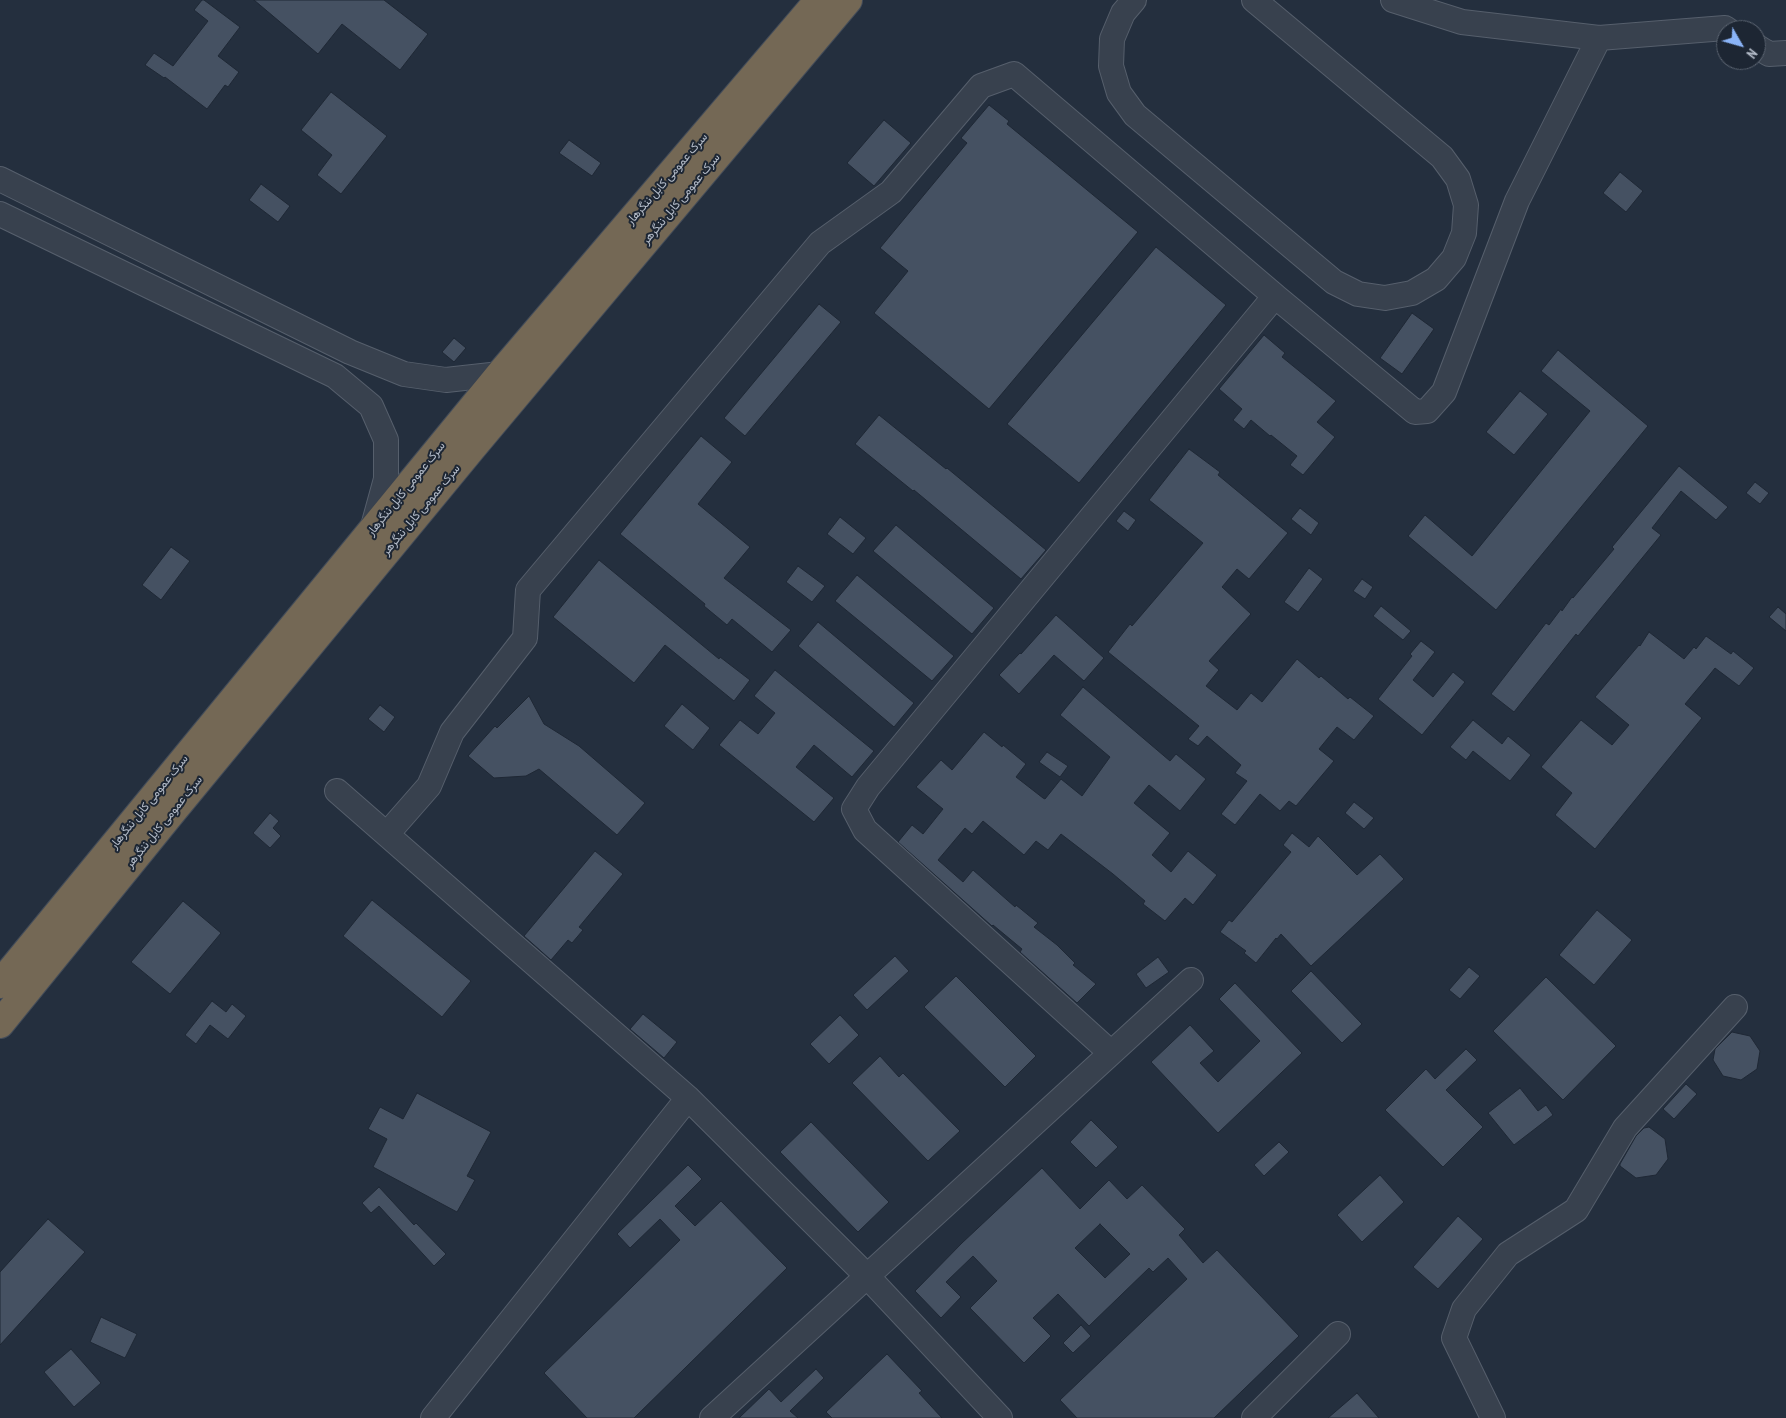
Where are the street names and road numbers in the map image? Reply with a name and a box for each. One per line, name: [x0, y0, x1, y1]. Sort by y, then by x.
street label: سرک عمومی کابل ننگرهار: [623, 130, 711, 228]
street label: سرک عمومی کابل ننگرهر: [639, 151, 723, 247]
street label: سرک عمومی کابل ننگرهار: [364, 439, 448, 539]
street label: سرک عمومی کابل ننگرهر: [379, 462, 463, 558]
street label: سرک عمومی کابل ننگرهار: [107, 752, 191, 852]
street label: سرک عمومی کابل ننگرهر: [122, 773, 206, 871]

